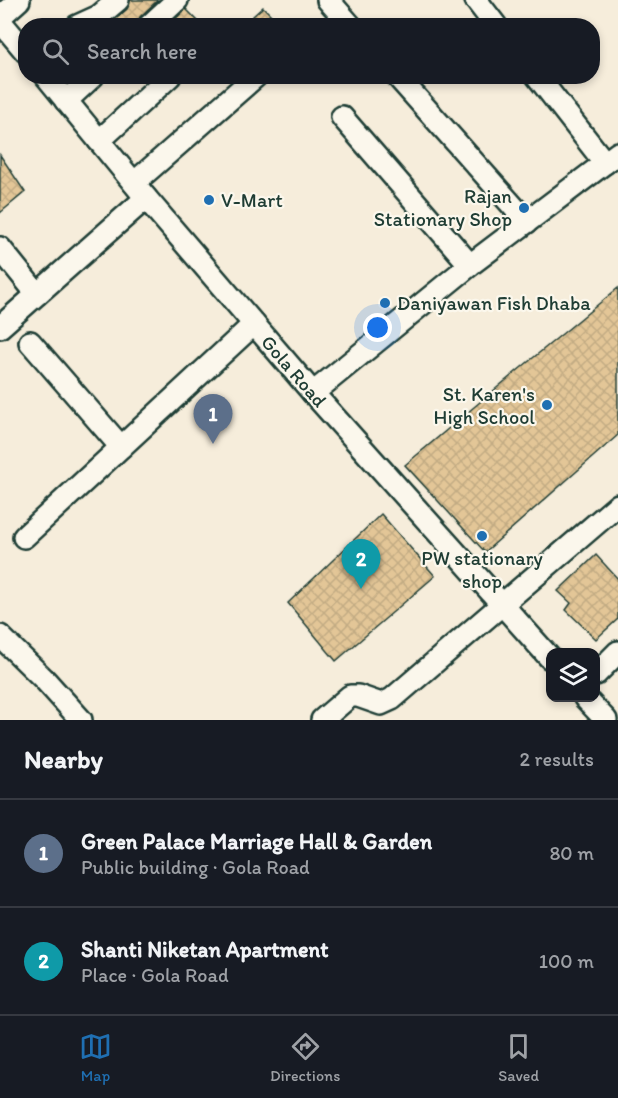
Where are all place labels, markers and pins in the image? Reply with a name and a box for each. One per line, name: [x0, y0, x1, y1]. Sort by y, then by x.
place label: Rajan Stationary Shop: [374, 184, 512, 231]
place label: V-Mart: [221, 188, 283, 212]
marker: V-Mart: [202, 193, 216, 207]
marker: Rajan Stationary Shop: [517, 201, 531, 215]
place label: Daniyawan Fish Dhaba: [397, 291, 591, 315]
marker: Daniyawan Fish Dhaba: [378, 296, 392, 310]
place label: St. Karen's High School: [434, 382, 535, 429]
pin: 1: [194, 394, 232, 444]
marker: St. Karen's High School: [540, 398, 554, 412]
marker: PW stationary shop: [475, 529, 489, 543]
pin: 2: [342, 540, 380, 589]
place label: PW stationary shop: [421, 546, 543, 593]

